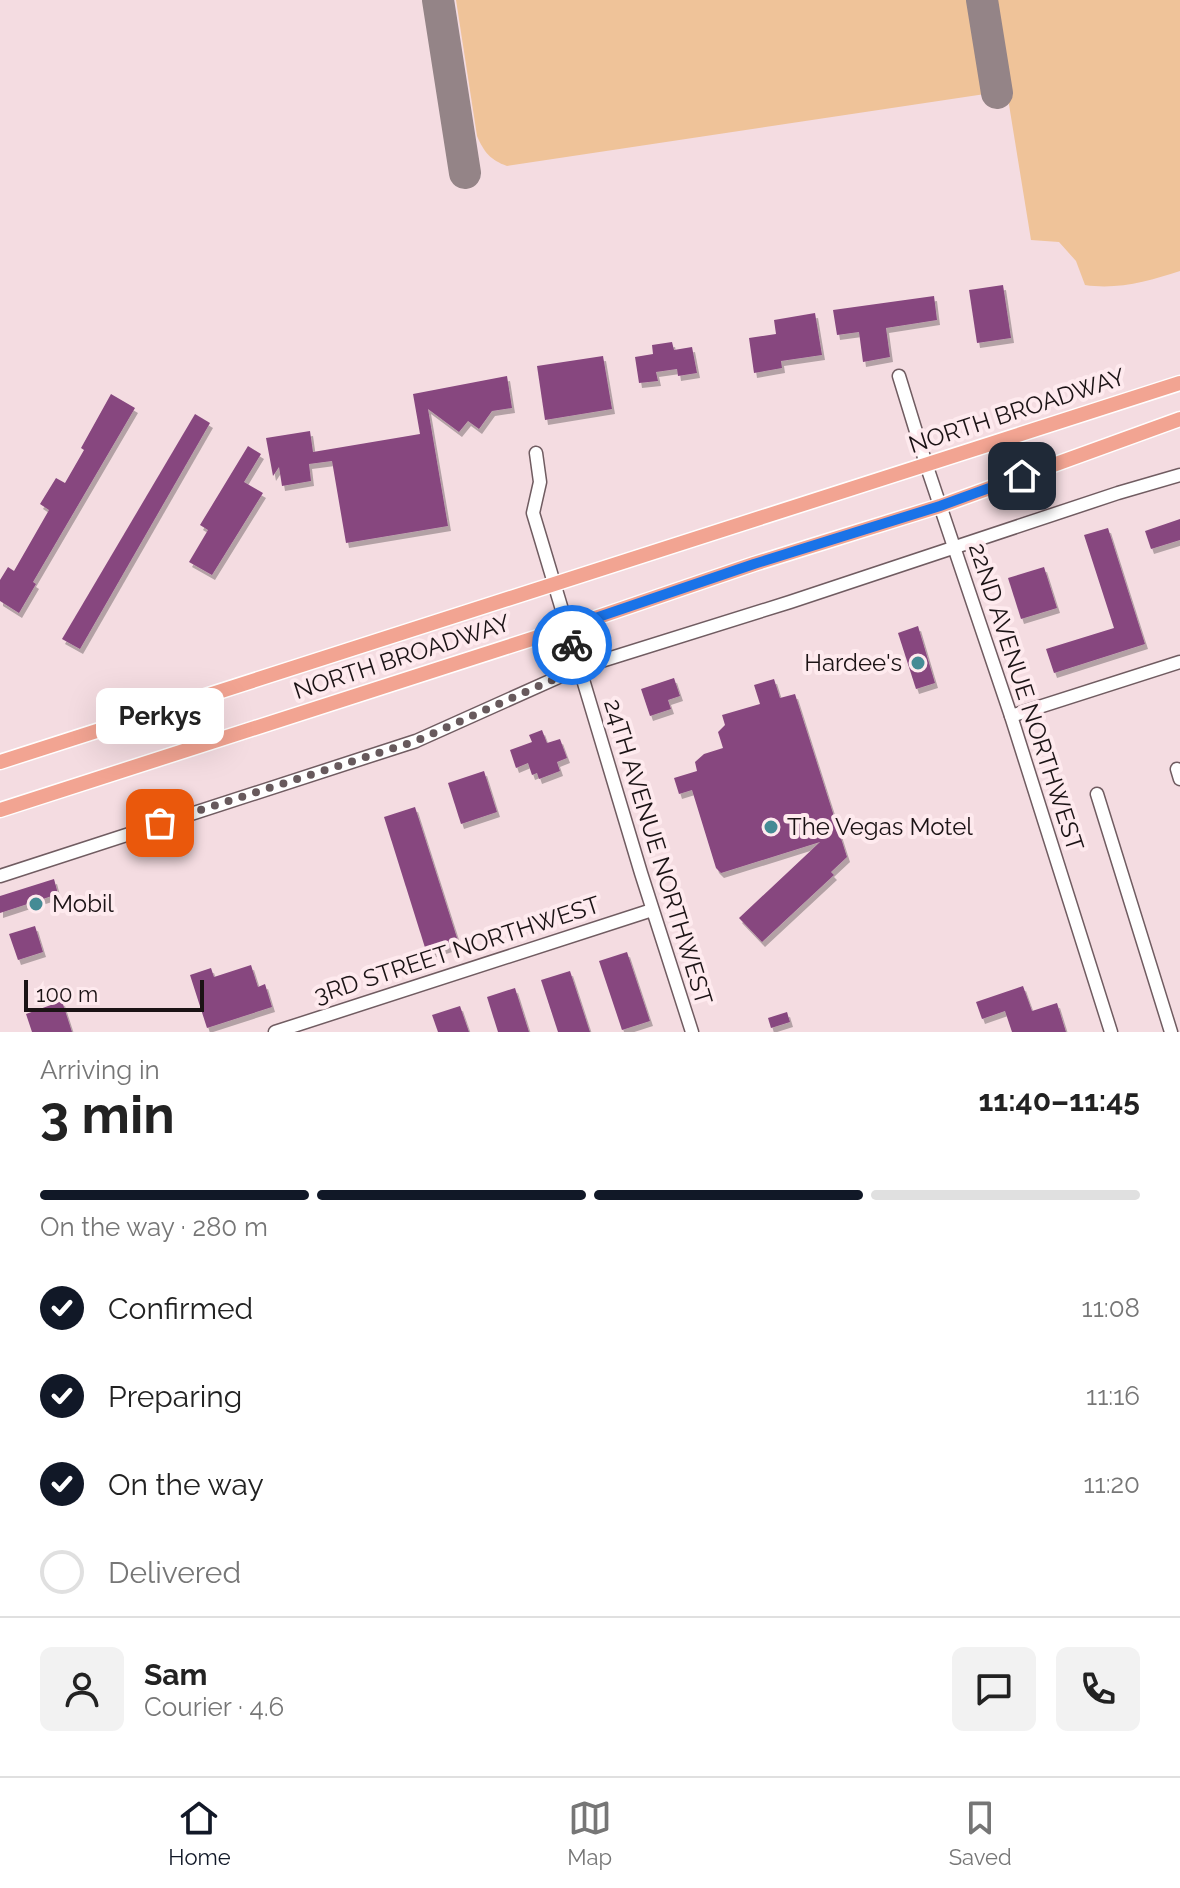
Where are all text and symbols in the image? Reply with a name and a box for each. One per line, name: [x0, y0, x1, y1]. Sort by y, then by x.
street label: NORTH BROADWAY: [905, 362, 1129, 459]
pin: [988, 442, 1056, 510]
icon: home: [1000, 454, 1044, 498]
street label: 22ND AVENUE NORTHWEST: [963, 539, 1090, 855]
courier: [532, 605, 612, 685]
street label: NORTH BROADWAY: [290, 608, 514, 705]
icon: bike: [550, 623, 594, 667]
place label: Hardee's: [804, 648, 902, 677]
marker: Hardee's: [909, 654, 927, 672]
callout: Perkys: [96, 687, 224, 743]
street label: 24TH AVENUE NORTHWEST: [598, 695, 719, 1009]
text: Perkys: [119, 701, 201, 731]
pin: [126, 789, 194, 857]
icon: bag: [138, 801, 182, 845]
place label: The Vegas Motel: [787, 812, 973, 841]
marker: The Vegas Motel: [762, 818, 780, 836]
place label: Mobil: [52, 889, 114, 918]
street label: 3RD STREET NORTHWEST: [310, 889, 604, 1010]
marker: Mobil: [27, 895, 45, 913]
scale bar: [24, 976, 204, 1012]
text: 100 m: [36, 981, 98, 1007]
text: Arriving in: [40, 1055, 160, 1085]
text: 11:40–11:45: [979, 1083, 1140, 1118]
text: 3 min: [40, 1084, 175, 1145]
text: On the way · 280 m: [40, 1212, 268, 1242]
icon: check: [40, 1286, 84, 1330]
text: Confirmed: [108, 1291, 253, 1326]
text: 11:08: [1082, 1293, 1140, 1323]
icon: check: [40, 1374, 84, 1418]
text: Preparing: [108, 1379, 242, 1414]
text: 11:16: [1086, 1381, 1140, 1411]
icon: check: [40, 1462, 84, 1506]
text: On the way: [108, 1467, 264, 1502]
text: 11:20: [1083, 1469, 1140, 1499]
text: Delivered: [108, 1555, 241, 1590]
button: person: [40, 1647, 124, 1731]
button: chat: [952, 1647, 1036, 1731]
button: phone: [1056, 1647, 1140, 1731]
text: Sam: [144, 1657, 207, 1692]
text: Courier · 4.6: [144, 1692, 284, 1722]
tab: Home: [168, 1796, 231, 1870]
tab: Map: [567, 1796, 612, 1870]
tab: Saved: [949, 1796, 1012, 1870]

